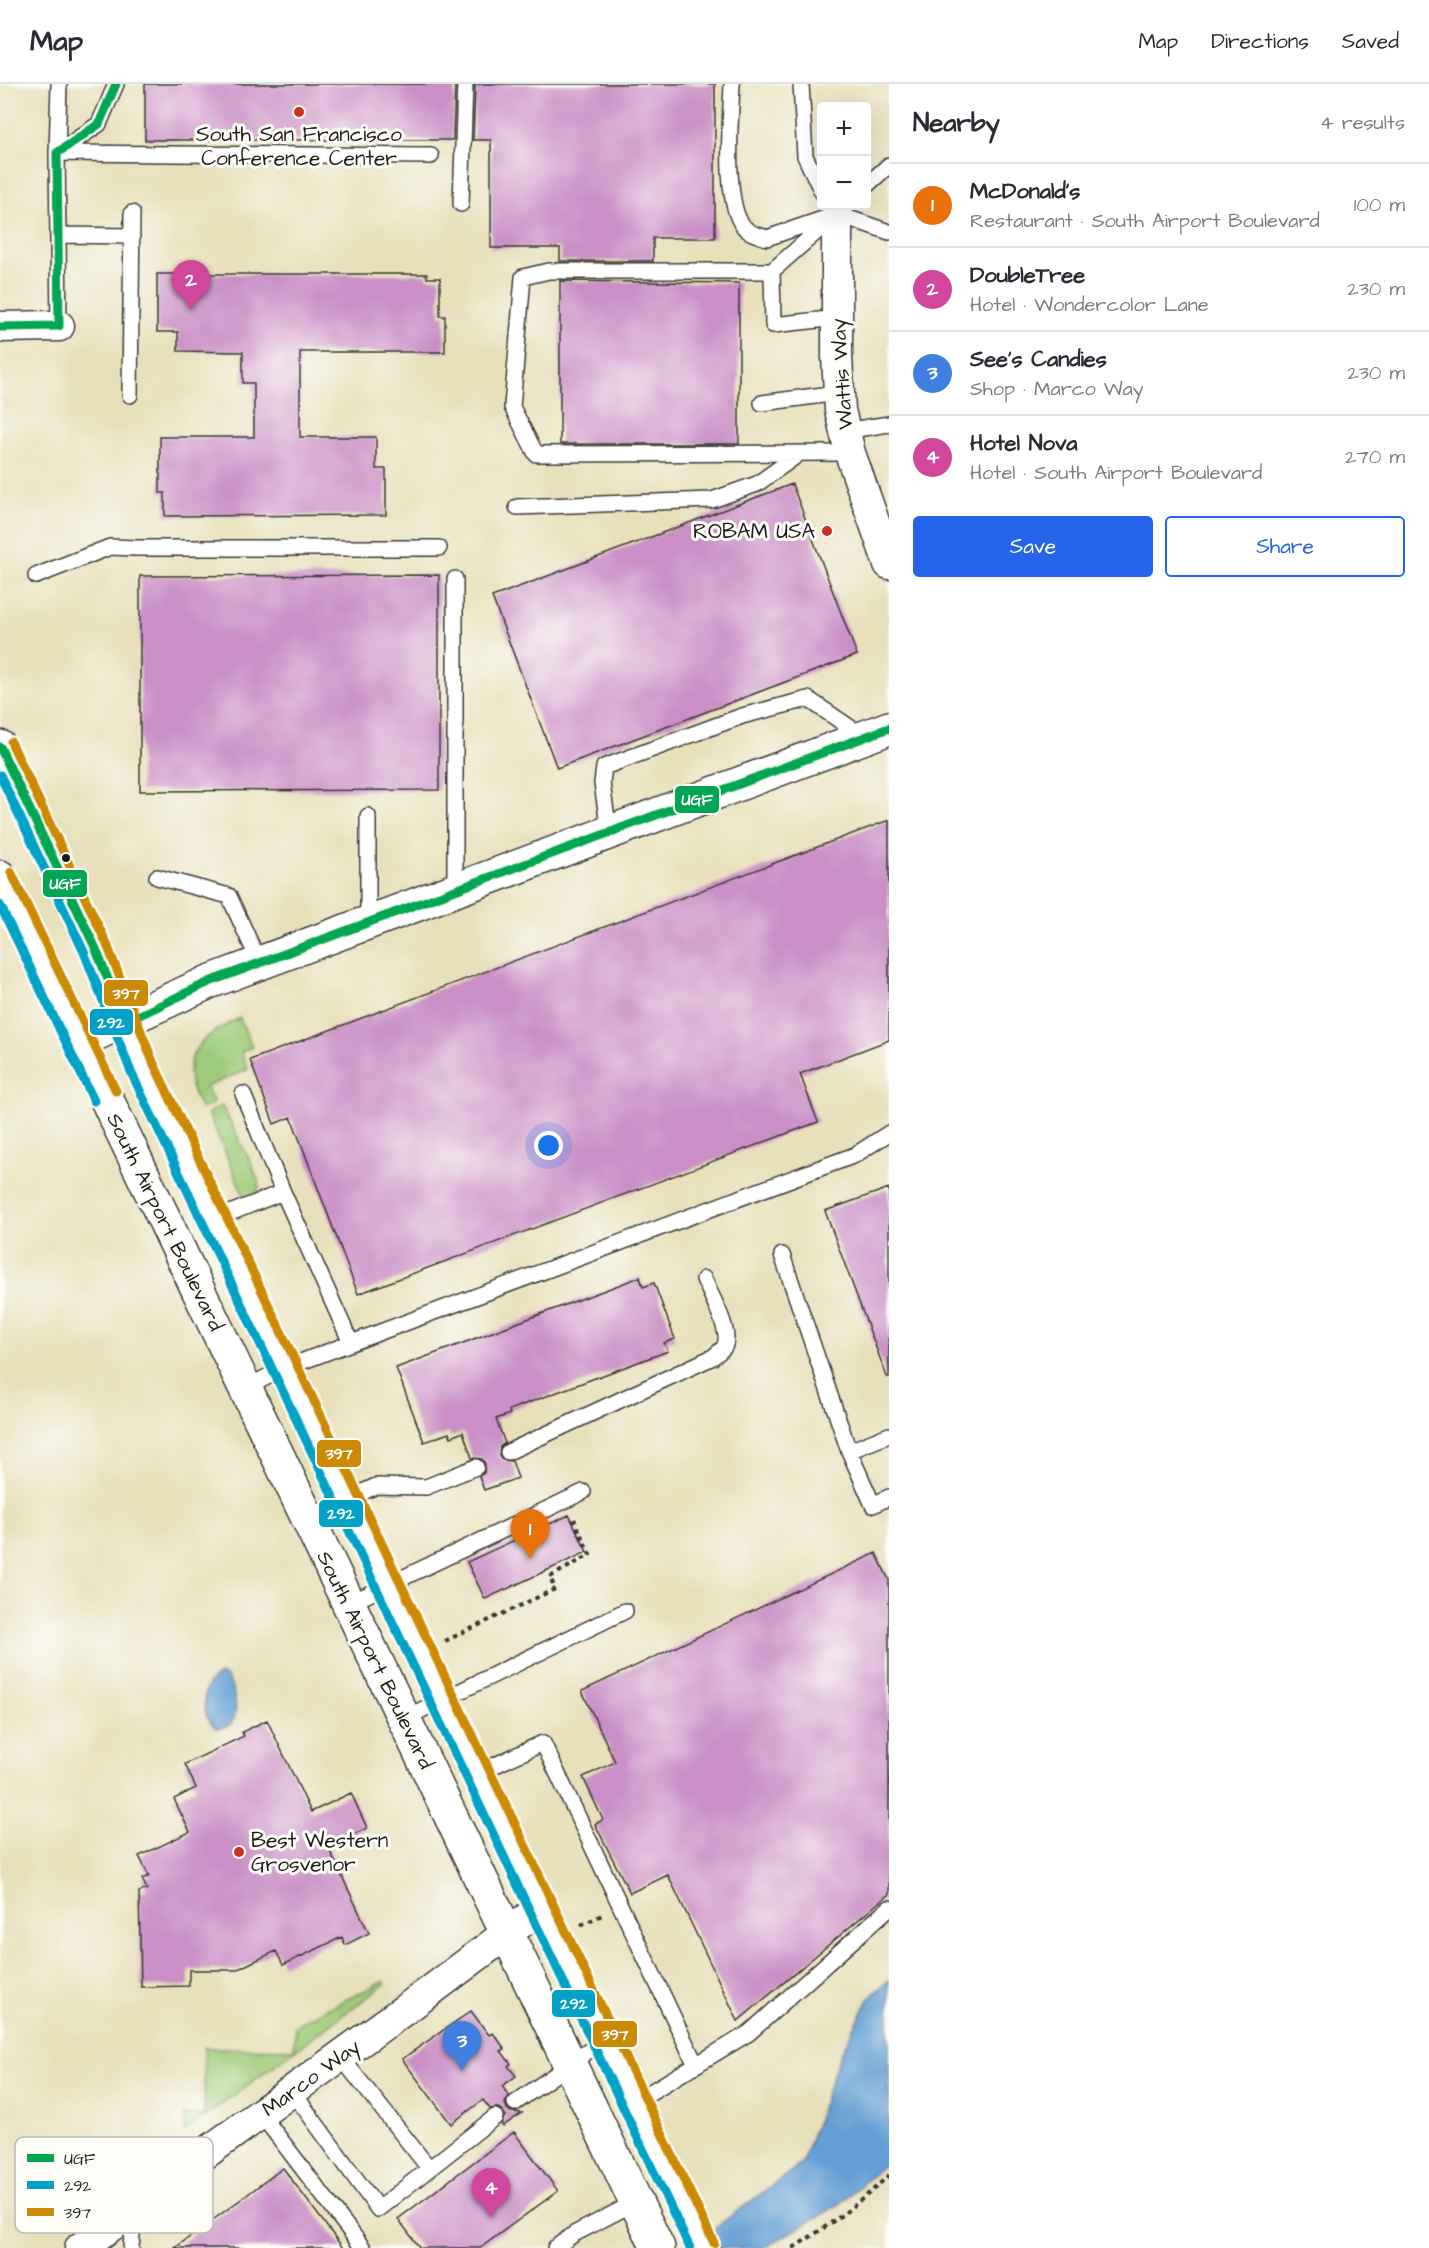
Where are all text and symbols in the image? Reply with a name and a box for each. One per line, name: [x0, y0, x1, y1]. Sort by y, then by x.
text: Map: [30, 22, 83, 61]
text: Map: [1138, 27, 1178, 56]
text: Directions: [1211, 27, 1309, 56]
text: Saved: [1342, 27, 1399, 56]
map controls: [817, 102, 871, 210]
button: +: [817, 102, 871, 156]
marker: South San Francisco Conference Center: [292, 105, 306, 119]
text: Nearby: [913, 105, 1000, 141]
text: 4 results: [1320, 109, 1405, 137]
place label: South San Francisco Conference Center: [196, 120, 402, 173]
button: −: [817, 156, 871, 210]
text: McDonald's: [970, 176, 1080, 207]
text: 1: [931, 191, 934, 219]
text: 100 m: [1354, 191, 1405, 219]
text: Restaurant · South Airport Boulevard: [970, 207, 1320, 235]
pin: 2: [172, 260, 210, 310]
text: DoubleTree: [970, 260, 1085, 291]
text: 2: [927, 275, 938, 303]
text: 230 m: [1347, 275, 1405, 303]
text: Hotel · Wondercolor Lane: [970, 291, 1209, 319]
street label: Wattis Way: [824, 317, 862, 431]
text: See's Candies: [970, 344, 1107, 375]
text: 3: [927, 359, 938, 387]
text: 230 m: [1347, 359, 1405, 387]
text: Shop · Marco Way: [970, 375, 1144, 403]
text: Hotel Nova: [970, 428, 1078, 459]
text: 4: [926, 443, 939, 471]
text: 270 m: [1345, 443, 1405, 471]
text: Hotel · South Airport Boulevard: [970, 459, 1262, 487]
button: Save: [913, 516, 1153, 577]
button: Share: [1165, 516, 1405, 577]
place label: ROBAM USA: [693, 517, 816, 546]
marker: ROBAM USA: [820, 524, 834, 538]
line badge: UGF: [674, 785, 720, 814]
text: UGF: [681, 789, 713, 811]
unlabelled marker: [60, 852, 72, 864]
line badge: UGF: [42, 869, 88, 898]
text: UGF: [49, 873, 81, 895]
line badge: 397: [103, 979, 149, 1007]
text: 397: [111, 983, 140, 1005]
line badge: 292: [89, 1008, 134, 1036]
text: 292: [96, 1012, 126, 1034]
street label: South Airport Boulevard: [99, 1108, 231, 1337]
your location: [534, 1131, 563, 1160]
line badge: 397: [316, 1439, 362, 1468]
text: 397: [324, 1443, 353, 1465]
line badge: 292: [318, 1499, 364, 1528]
text: 292: [326, 1503, 356, 1525]
pin: 1: [510, 1510, 550, 1559]
street label: South Airport Boulevard: [309, 1546, 441, 1775]
place label: Best Western Grosvenor: [251, 1826, 388, 1879]
marker: Best Western Grosvenor: [232, 1845, 246, 1859]
line badge: 292: [551, 1989, 596, 2018]
text: 292: [559, 1993, 589, 2015]
line badge: 397: [592, 2020, 638, 2048]
pin: 3: [442, 2022, 482, 2071]
text: 397: [600, 2024, 629, 2046]
street label: Marco Way: [256, 2032, 368, 2125]
legend: [15, 2137, 213, 2233]
text: UGF: [64, 2148, 95, 2170]
pin: 4: [472, 2168, 510, 2218]
text: 292: [64, 2175, 91, 2197]
text: 397: [64, 2202, 91, 2224]

